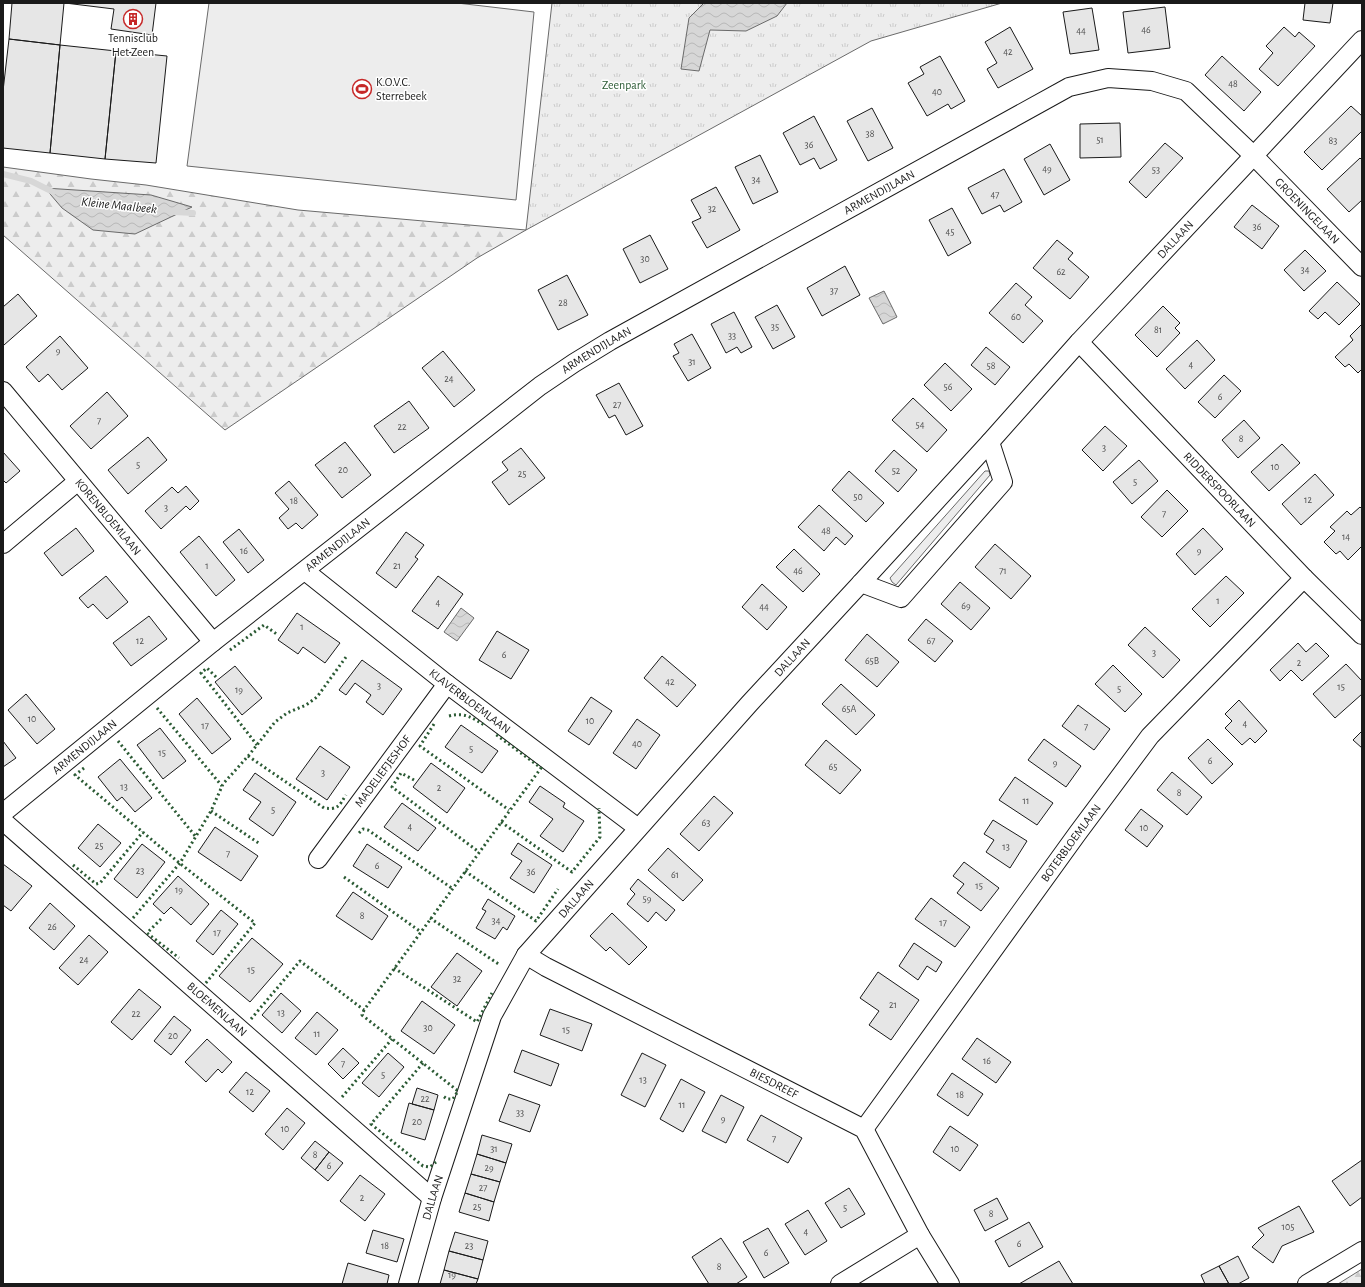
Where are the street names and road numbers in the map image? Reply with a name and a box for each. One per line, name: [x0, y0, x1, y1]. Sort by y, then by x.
street label: ARMENDIJLAAN: [842, 168, 917, 216]
street label: GROENINGELAAN: [1273, 176, 1342, 246]
street label: DALLAAN: [1155, 218, 1195, 260]
street label: ARMENDIJLAAN: [559, 325, 633, 376]
street label: RIDDERSPOORLAAN: [1181, 450, 1258, 530]
street label: KORENBLOEMLAAN: [73, 476, 144, 557]
street label: ARMENDIJLAAN: [303, 515, 372, 574]
street label: DALLAAN: [772, 636, 812, 679]
street label: KLAVERBLOEMLAAN: [427, 666, 513, 736]
street label: ARMENDIJLAAN: [50, 717, 119, 776]
street label: MADELIEFJESHOF: [352, 733, 413, 809]
street label: BOTERBLOEMLAAN: [1039, 802, 1103, 884]
street label: DALLAAN: [556, 877, 596, 920]
street label: BLOEMENLAAN: [185, 980, 249, 1038]
street label: BIESDREEF: [748, 1066, 801, 1101]
street label: DALLAAN: [420, 1173, 445, 1221]

